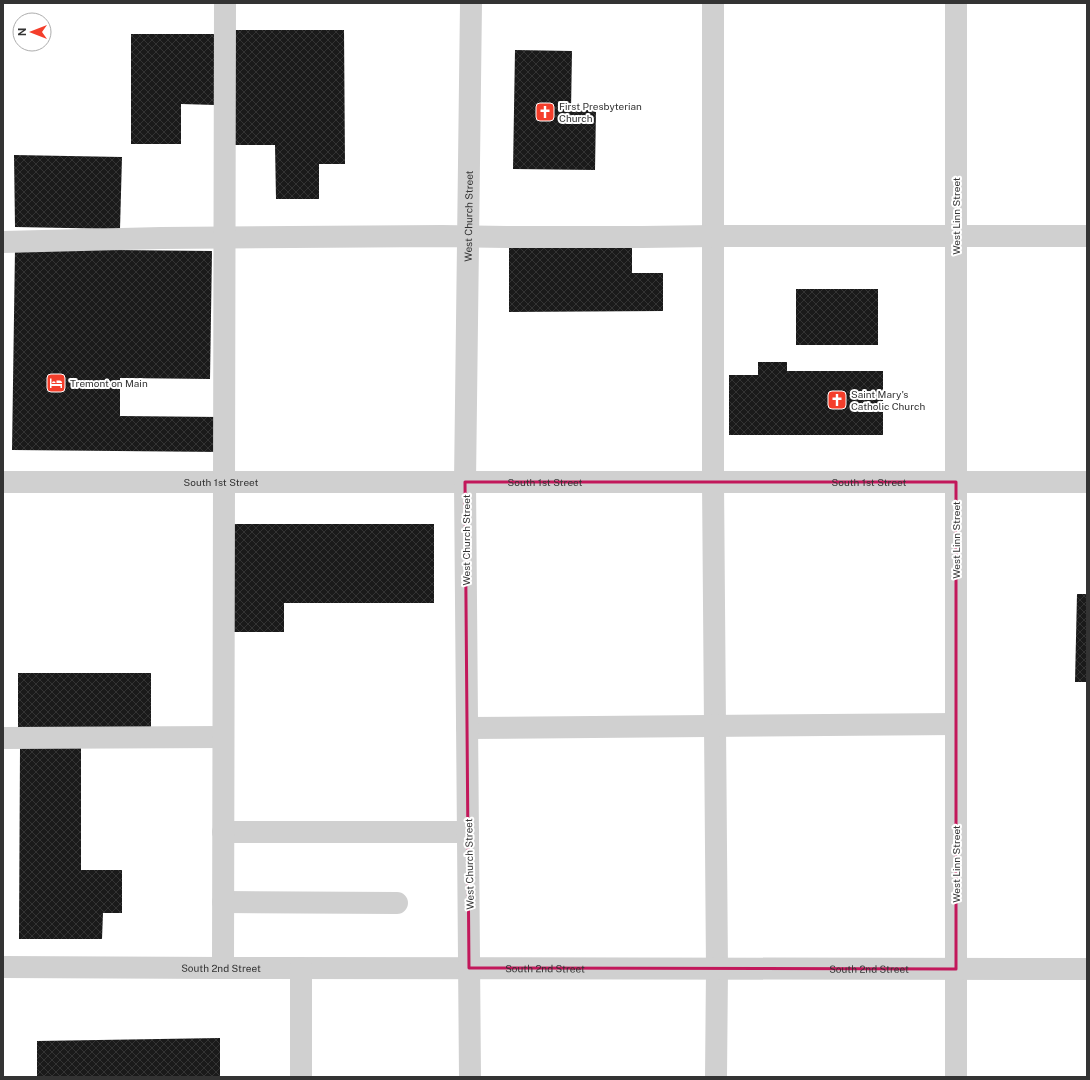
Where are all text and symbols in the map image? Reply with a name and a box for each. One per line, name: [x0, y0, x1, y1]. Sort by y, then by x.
north arrow: [12, 12, 52, 52]
text: N: [16, 28, 28, 36]
place label: First Presbyterian Church: [559, 100, 642, 124]
church icon: First Presbyterian Church: [534, 101, 556, 123]
street label: West Church Street: [462, 170, 475, 262]
street label: West Linn Street: [950, 177, 962, 255]
hotel icon: Tremont on Main: [45, 372, 67, 394]
place label: Tremont on Main: [70, 377, 148, 389]
place label: Saint Mary's Catholic Church: [851, 388, 925, 412]
church icon: Saint Mary's Catholic Church: [826, 389, 848, 411]
street label: South 1st Street: [184, 476, 259, 488]
street label: South 1st Street: [508, 476, 583, 488]
street label: South 1st Street: [832, 476, 907, 488]
street label: West Church Street: [460, 494, 472, 586]
street label: West Linn Street: [950, 501, 962, 579]
street label: West Church Street: [462, 818, 476, 910]
street label: West Linn Street: [950, 825, 962, 903]
street label: South 2nd Street: [181, 962, 261, 974]
street label: South 2nd Street: [505, 962, 585, 974]
street label: South 2nd Street: [829, 963, 909, 975]

